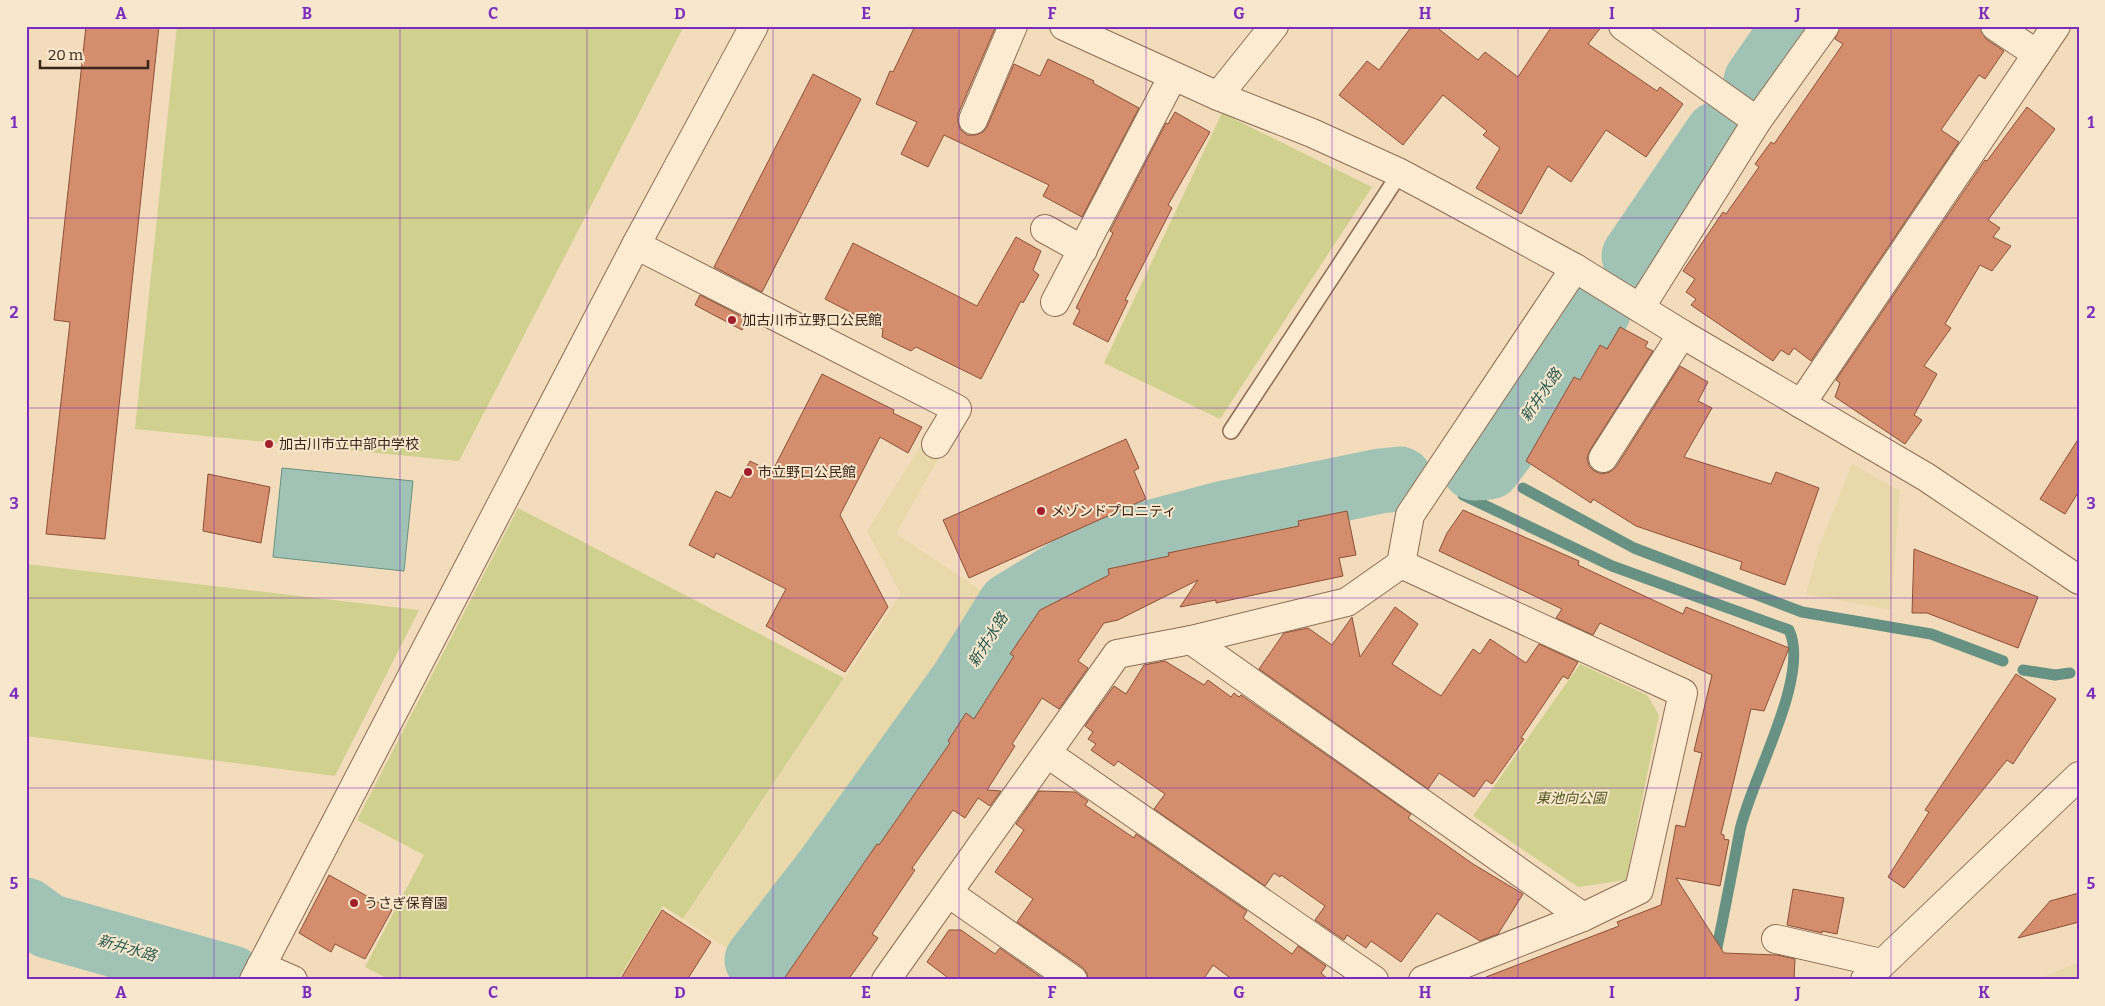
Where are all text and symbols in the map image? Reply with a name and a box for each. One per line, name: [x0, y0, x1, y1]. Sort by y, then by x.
text: A: [115, 4, 127, 23]
text: B: [302, 4, 312, 23]
text: C: [488, 4, 498, 23]
text: D: [674, 4, 686, 23]
text: E: [861, 4, 871, 23]
text: F: [1048, 4, 1057, 23]
text: G: [1233, 4, 1245, 23]
text: H: [1419, 4, 1432, 23]
text: I: [1609, 4, 1615, 23]
text: J: [1794, 4, 1801, 23]
text: K: [1978, 4, 1990, 23]
scale bar: [40, 38, 148, 70]
text: 20 m: [48, 46, 84, 64]
text: 1: [11, 113, 18, 132]
text: 1: [2088, 113, 2095, 132]
text: 2: [9, 303, 19, 322]
text: 2: [2086, 303, 2096, 322]
place label: 加古川市立野口公民館: [742, 312, 882, 329]
marker: 加古川市立野口公民館: [726, 314, 738, 326]
water label: 新井水路: [1516, 364, 1567, 425]
place label: 加古川市立中部中学校: [279, 436, 419, 453]
marker: 加古川市立中部中学校: [263, 438, 275, 450]
place label: 市立野口公民館: [758, 464, 856, 481]
marker: 市立野口公民館: [742, 466, 754, 478]
text: 3: [9, 494, 19, 513]
text: 3: [2086, 494, 2096, 513]
place label: メゾンドプロニティ: [1051, 503, 1176, 520]
marker: メゾンドプロニティ: [1035, 505, 1047, 517]
water label: 新井水路: [964, 608, 1013, 670]
text: 4: [9, 684, 19, 703]
text: 4: [2086, 684, 2096, 703]
park label: 東池向公園: [1536, 790, 1608, 807]
text: 5: [10, 874, 19, 893]
text: 5: [2087, 874, 2096, 893]
place label: うさぎ保育園: [364, 895, 448, 912]
marker: うさぎ保育園: [348, 897, 360, 909]
water label: 新井水路: [96, 931, 160, 965]
text: A: [115, 983, 127, 1002]
text: B: [302, 983, 312, 1002]
text: C: [488, 983, 498, 1002]
text: D: [674, 983, 686, 1002]
text: E: [861, 983, 871, 1002]
text: F: [1048, 983, 1057, 1002]
text: G: [1233, 983, 1245, 1002]
text: H: [1419, 983, 1432, 1002]
text: I: [1609, 983, 1615, 1002]
text: J: [1794, 983, 1801, 1002]
text: K: [1978, 983, 1990, 1002]

